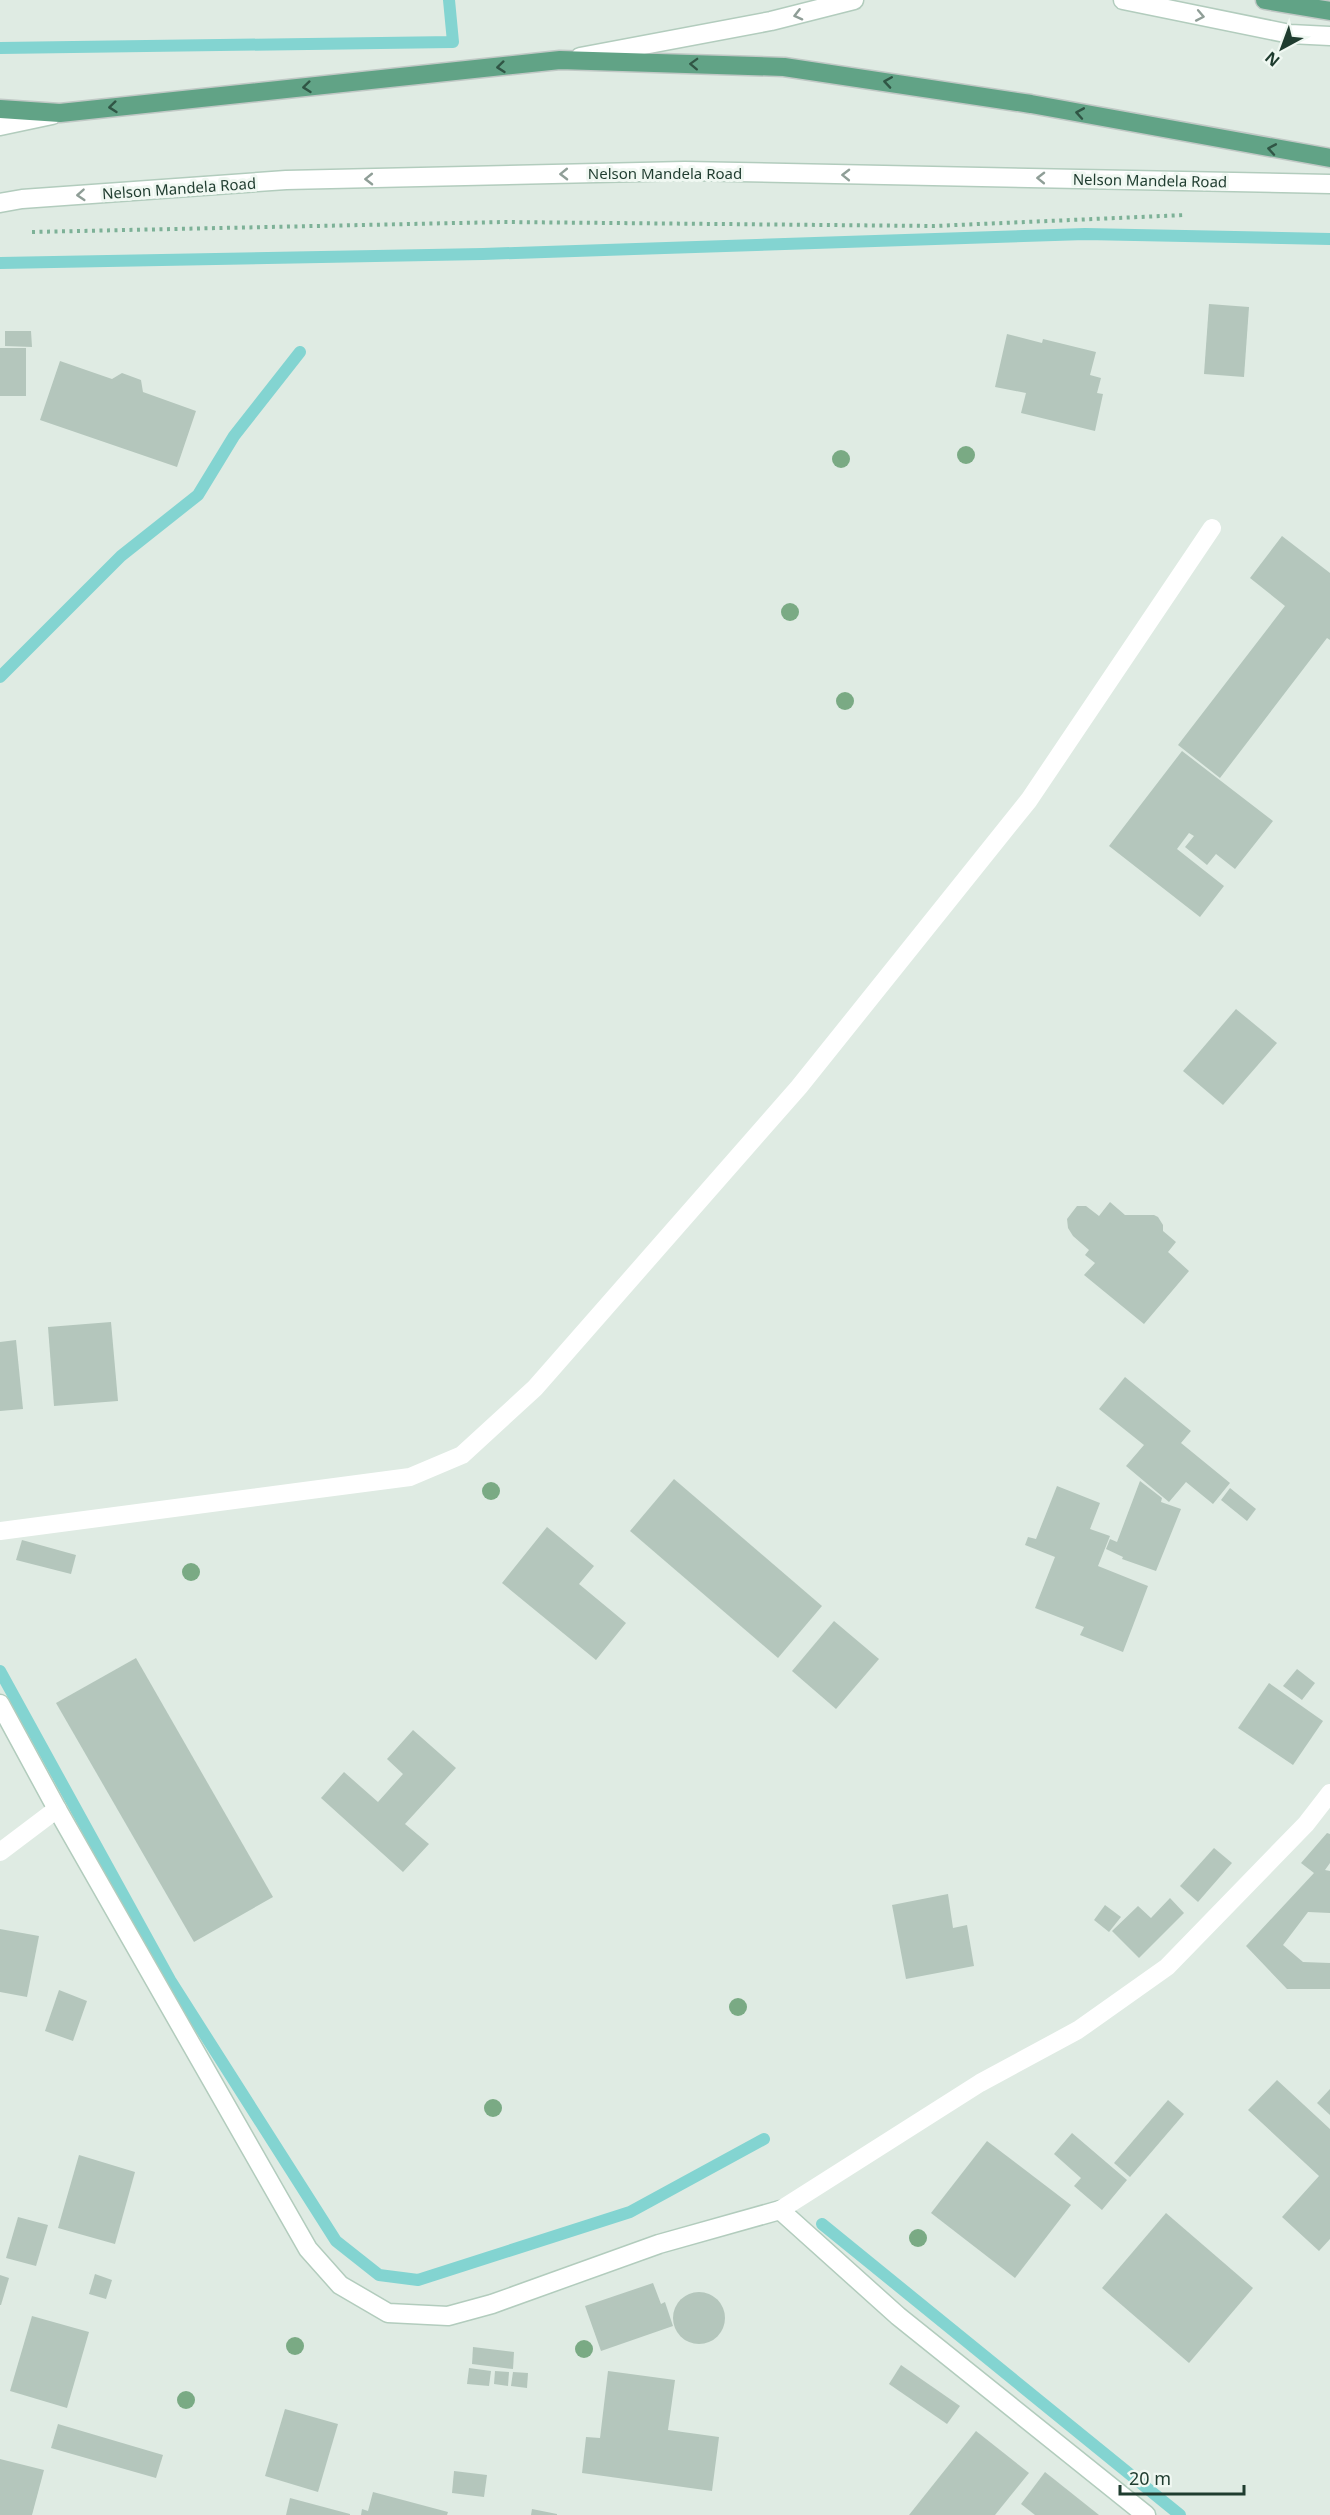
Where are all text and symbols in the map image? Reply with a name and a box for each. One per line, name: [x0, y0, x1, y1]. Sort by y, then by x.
one-way arrow: [793, 7, 803, 20]
one-way arrow: [1195, 9, 1205, 22]
north arrow: [1252, 18, 1312, 78]
text: N: [1260, 47, 1284, 72]
one-way arrow: [690, 58, 699, 70]
one-way arrow: [497, 60, 506, 72]
one-way arrow: [883, 77, 893, 89]
one-way arrow: [303, 80, 312, 93]
one-way arrow: [109, 101, 118, 113]
one-way arrow: [1076, 108, 1085, 120]
one-way arrow: [1268, 143, 1278, 156]
street label: Nelson Mandela Road: [588, 163, 742, 183]
one-way arrow: [559, 168, 568, 180]
one-way arrow: [841, 168, 850, 181]
street label: Nelson Mandela Road: [1073, 169, 1227, 191]
one-way arrow: [364, 172, 373, 185]
one-way arrow: [1036, 172, 1045, 185]
street label: Nelson Mandela Road: [101, 173, 257, 203]
one-way arrow: [77, 188, 86, 201]
scale bar: [1120, 2458, 1244, 2496]
text: 20 m: [1129, 2466, 1171, 2490]

